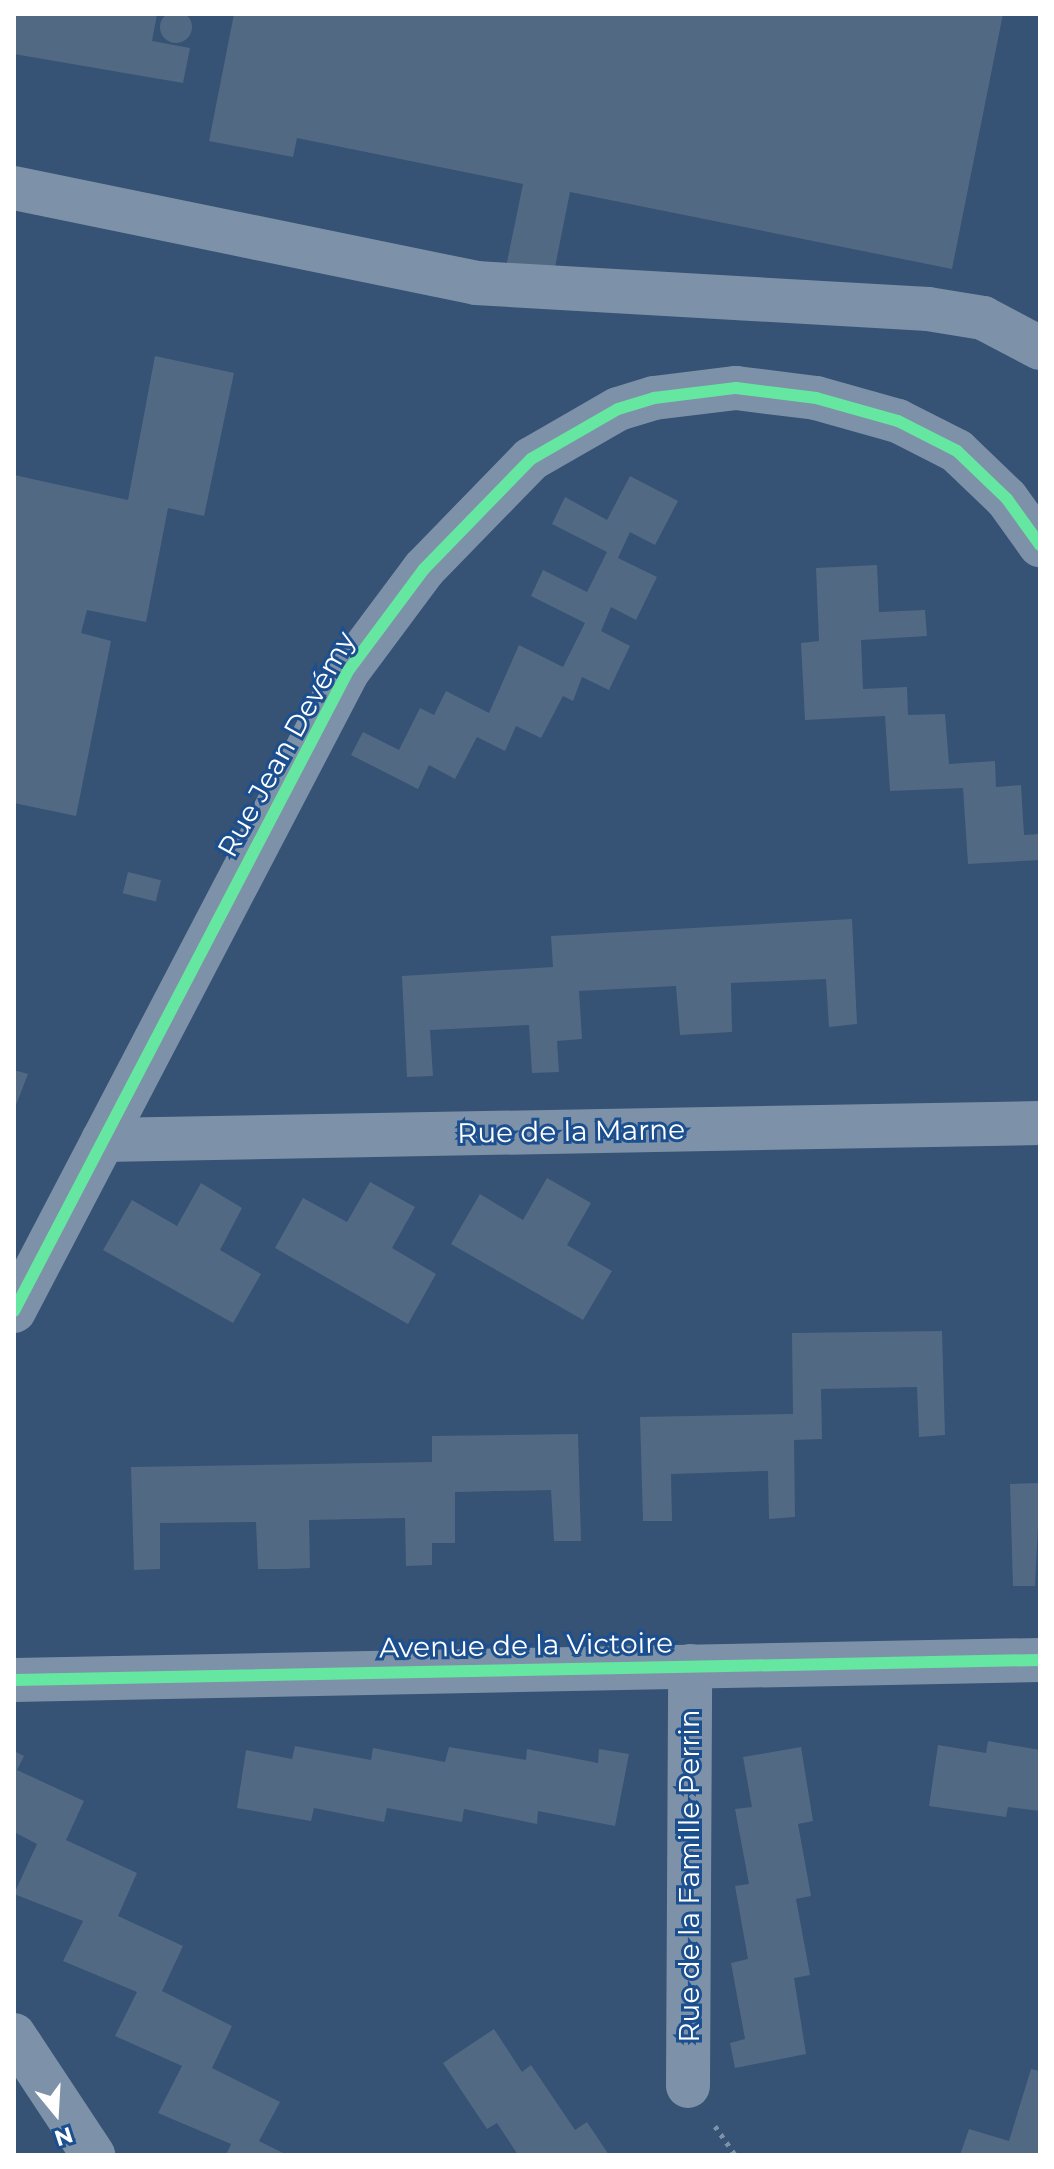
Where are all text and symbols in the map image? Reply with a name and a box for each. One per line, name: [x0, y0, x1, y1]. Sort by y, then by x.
street label: Rue Jean Devémy: [210, 625, 362, 863]
street label: Rue de la Marne: [457, 1112, 685, 1150]
street label: Avenue de la Victoire: [379, 1626, 673, 1664]
street label: Rue de la Famille Perrin: [672, 1709, 706, 2043]
north arrow: [16, 2073, 96, 2153]
text: N: [51, 2121, 76, 2152]

